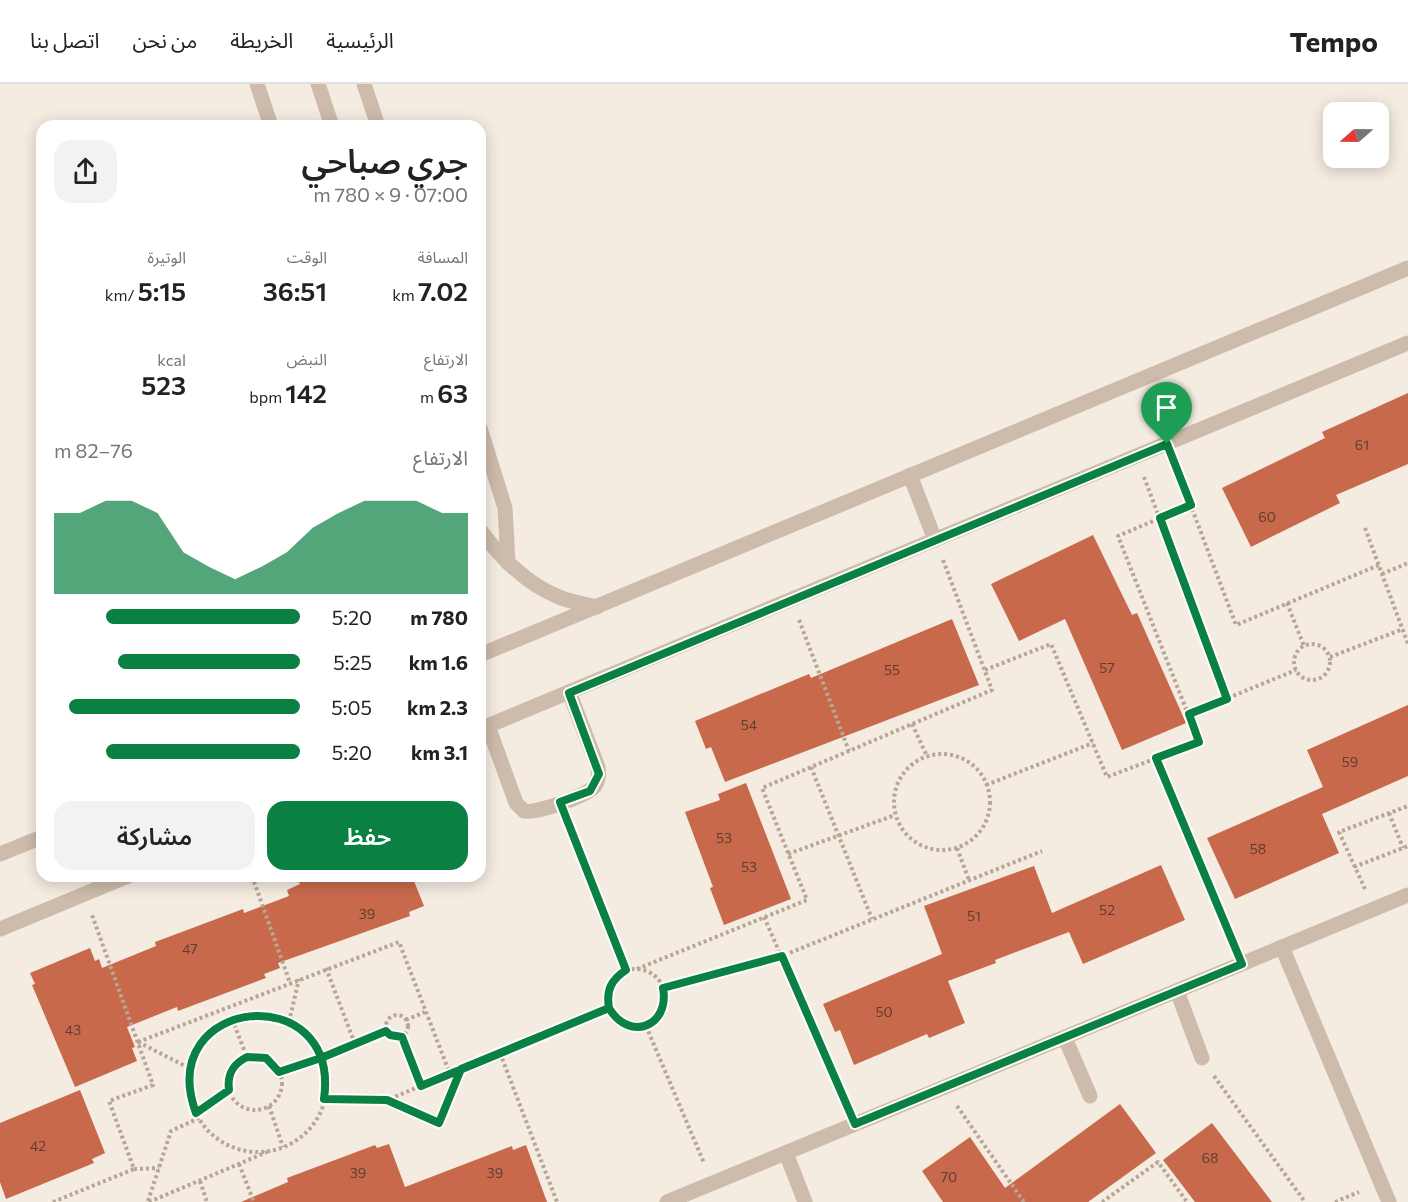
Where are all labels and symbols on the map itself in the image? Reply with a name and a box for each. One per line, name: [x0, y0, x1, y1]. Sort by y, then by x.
north arrow: [1323, 102, 1389, 168]
pin: [1141, 382, 1192, 444]
house number: 61: [1355, 436, 1369, 453]
house number: 60: [1258, 508, 1276, 525]
house number: 57: [1099, 659, 1115, 676]
house number: 55: [884, 661, 900, 678]
house number: 54: [741, 716, 758, 733]
house number: 59: [1342, 753, 1358, 770]
house number: 53: [716, 829, 732, 846]
house number: 58: [1250, 840, 1266, 857]
house number: 53: [741, 858, 757, 875]
house number: 52: [1099, 901, 1115, 918]
house number: 39: [359, 905, 375, 922]
house number: 51: [967, 907, 981, 924]
house number: 47: [182, 940, 198, 957]
house number: 50: [875, 1003, 893, 1020]
house number: 43: [65, 1021, 81, 1038]
house number: 42: [30, 1137, 46, 1154]
house number: 68: [1202, 1149, 1219, 1166]
house number: 39: [350, 1164, 366, 1181]
house number: 39: [487, 1164, 503, 1181]
house number: 70: [941, 1168, 957, 1185]

